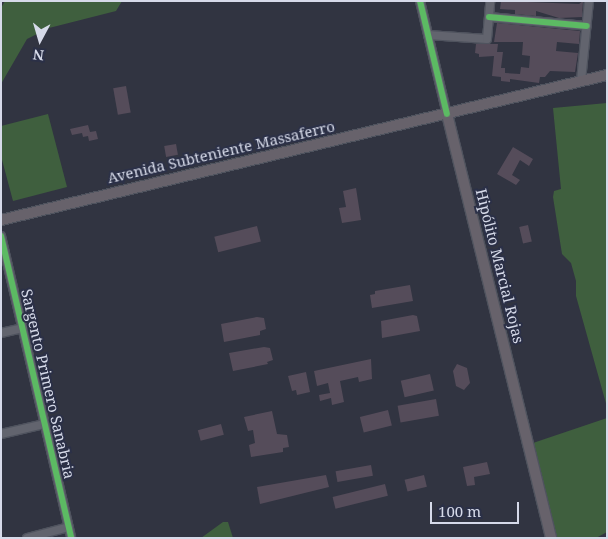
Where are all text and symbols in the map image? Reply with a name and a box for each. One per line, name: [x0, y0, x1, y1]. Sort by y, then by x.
north arrow: [15, 15, 65, 65]
text: N: [32, 45, 45, 65]
street label: Avenida Subteniente Massaferro: [106, 117, 336, 187]
street label: Hipólito Marcial Rojas: [472, 187, 528, 345]
street label: Sargento Primero Sanabria: [17, 287, 79, 481]
scale bar: [433, 492, 522, 524]
text: 100 m: [438, 501, 481, 521]

